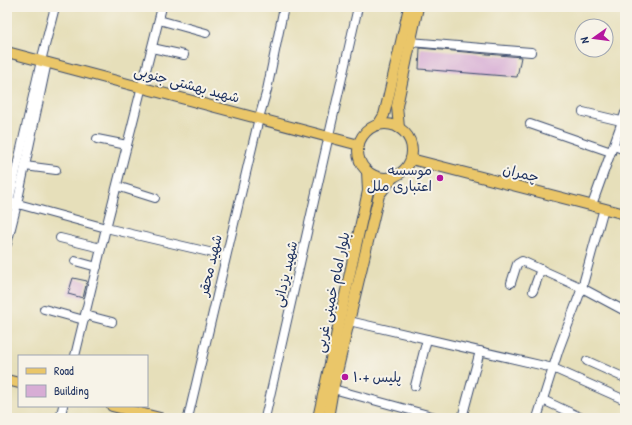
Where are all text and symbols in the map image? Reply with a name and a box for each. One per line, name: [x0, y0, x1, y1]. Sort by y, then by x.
north arrow: [574, 18, 614, 58]
text: N: [577, 36, 592, 45]
street label: شهید بهشتی جنوبی: [132, 60, 242, 108]
street label: چمران: [501, 159, 541, 187]
place label: موسسه اعتباری ملل: [367, 160, 432, 195]
marker: موسسه اعتباری ملل: [435, 173, 445, 183]
street label: بلوار امام خمینی غربی: [309, 230, 356, 354]
street label: شهید محقر: [193, 232, 226, 299]
street label: شهید یزدانی: [268, 239, 301, 309]
legend: [18, 355, 148, 407]
text: Road: [54, 362, 74, 379]
place label: پلیس +۱۰: [353, 367, 401, 387]
marker: پلیس +۱۰: [340, 372, 350, 382]
text: Building: [54, 382, 89, 399]

